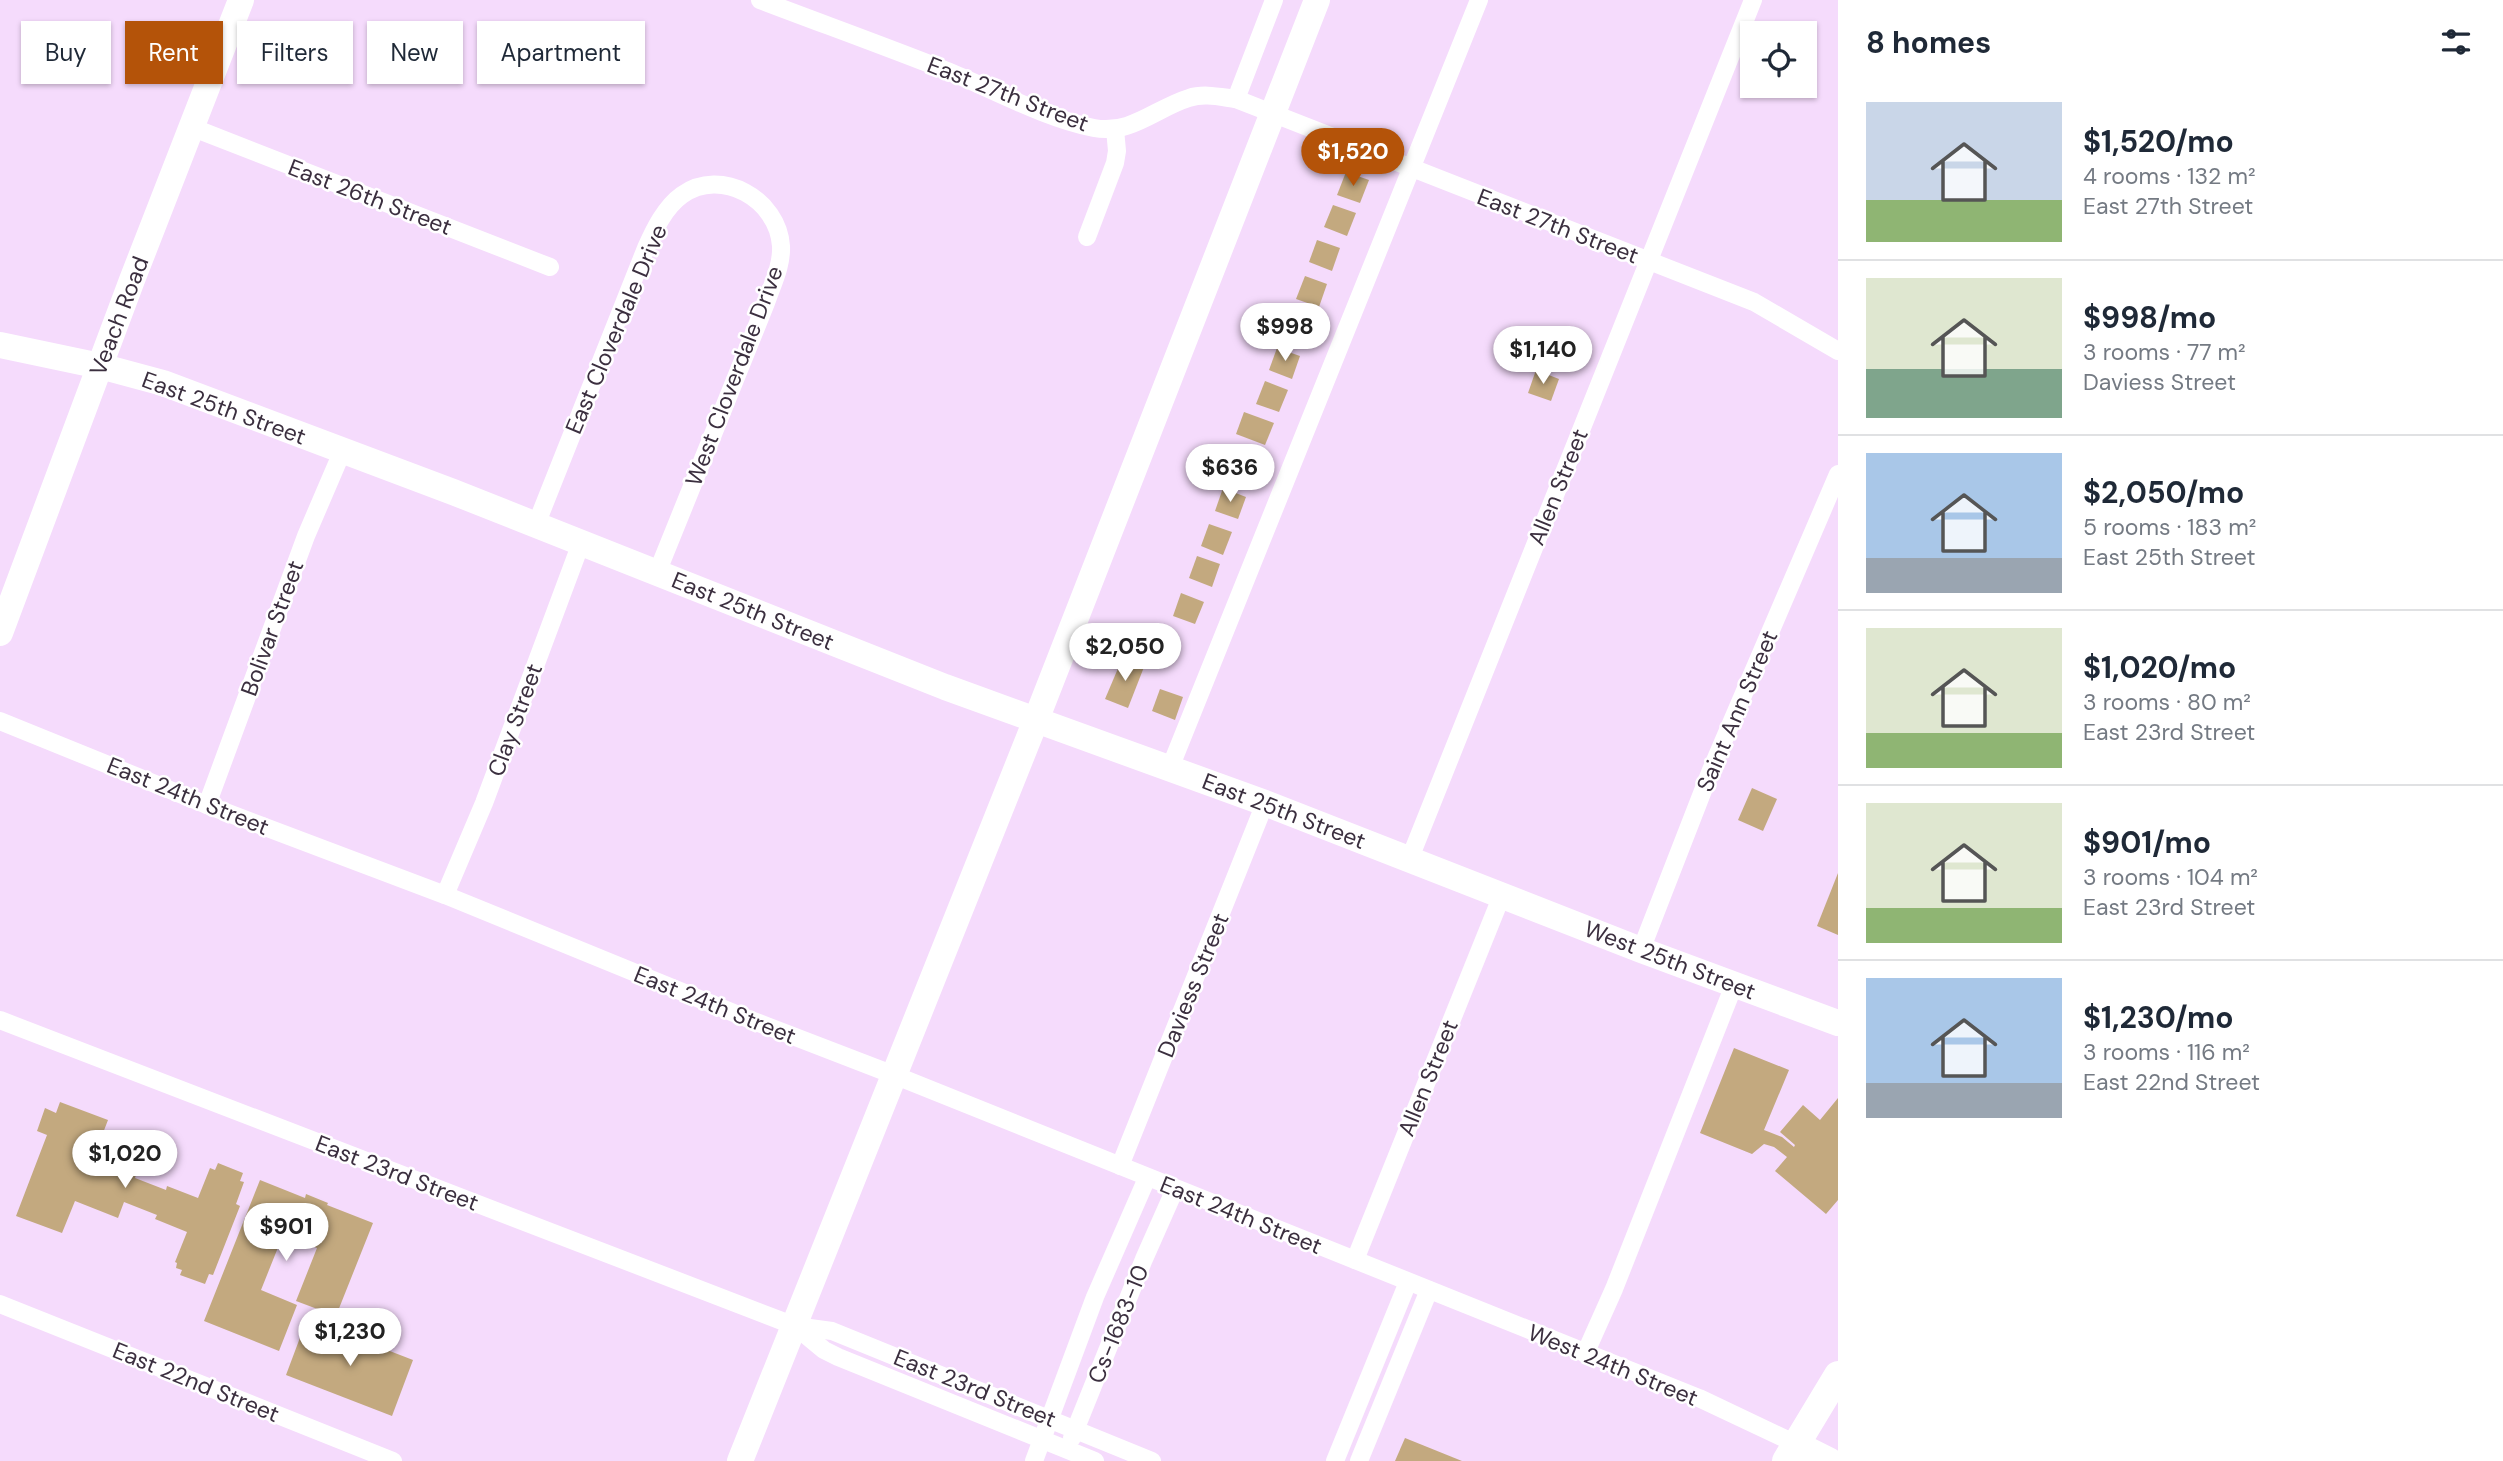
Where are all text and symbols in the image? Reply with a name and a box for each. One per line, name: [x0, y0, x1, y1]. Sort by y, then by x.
chip: Buy: [21, 21, 111, 84]
chip: Rent: [125, 21, 223, 84]
chip: Filters: [237, 21, 353, 84]
chip: New: [367, 21, 463, 84]
chip: Apartment: [477, 21, 645, 84]
map controls: [1740, 21, 1817, 98]
button: locate: [1740, 21, 1817, 98]
text: 8 homes: [1866, 23, 1991, 62]
icon: filters: [2437, 23, 2475, 61]
street label: East 27th Street: [923, 49, 1093, 139]
text: $1,520/mo: [2083, 122, 2234, 161]
pin: $1,520: [1296, 128, 1410, 188]
icon: home: [1922, 130, 2006, 214]
text: $1,520: [1317, 136, 1389, 166]
street label: East 26th Street: [284, 152, 456, 242]
text: 4 rooms · 132 m²: [2083, 161, 2255, 191]
street label: East 27th Street: [1473, 181, 1643, 271]
text: East 27th Street: [2083, 191, 2253, 221]
street label: East Cloverdale Drive: [558, 220, 674, 438]
street label: Veach Road: [83, 252, 155, 380]
street label: West Cloverdale Drive: [678, 262, 790, 490]
text: $998/mo: [2083, 298, 2216, 337]
pin: $998: [1244, 304, 1326, 363]
icon: home: [1922, 306, 2006, 390]
text: $998: [1256, 311, 1314, 341]
pin: $1,140: [1486, 326, 1600, 386]
text: $1,140: [1509, 334, 1577, 364]
text: 3 rooms · 77 m²: [2083, 337, 2246, 367]
street label: East 25th Street: [138, 364, 310, 452]
text: Daviess Street: [2083, 367, 2236, 397]
street label: Allen Street: [1521, 424, 1595, 550]
pin: $636: [1189, 444, 1271, 504]
text: $636: [1202, 452, 1258, 482]
text: $2,050/mo: [2083, 473, 2244, 512]
icon: home: [1922, 481, 2006, 565]
text: 5 rooms · 183 m²: [2083, 512, 2256, 542]
text: East 25th Street: [2083, 542, 2256, 572]
street label: Bolivar Street: [234, 556, 310, 700]
street label: East 25th Street: [667, 565, 839, 657]
pin: $2,050: [1068, 624, 1182, 683]
street label: Saint Ann Street: [1689, 626, 1785, 796]
text: $2,050: [1085, 631, 1165, 661]
text: $1,020/mo: [2083, 648, 2236, 687]
icon: home: [1922, 656, 2006, 740]
street label: Clay Street: [481, 659, 549, 781]
text: 3 rooms · 80 m²: [2083, 687, 2251, 717]
text: East 23rd Street: [2083, 717, 2255, 747]
street label: East 24th Street: [103, 750, 273, 842]
street label: East 25th Street: [1198, 766, 1370, 856]
text: $901/mo: [2083, 823, 2211, 862]
icon: home: [1922, 831, 2006, 915]
text: 3 rooms · 104 m²: [2083, 862, 2258, 892]
text: East 23rd Street: [2083, 892, 2255, 922]
street label: Daviess Street: [1150, 908, 1236, 1062]
street label: West 25th Street: [1580, 914, 1760, 1006]
street label: East 24th Street: [630, 959, 800, 1051]
text: $1,230/mo: [2083, 998, 2234, 1037]
icon: home: [1922, 1006, 2006, 1090]
street label: Allen Street: [1391, 1015, 1465, 1141]
text: 3 rooms · 116 m²: [2083, 1037, 2250, 1067]
text: East 22nd Street: [2083, 1067, 2260, 1097]
street label: East 23rd Street: [311, 1128, 483, 1218]
pin: $1,020: [68, 1130, 182, 1190]
text: $1,020: [88, 1138, 162, 1168]
street label: East 24th Street: [1156, 1169, 1326, 1261]
pin: $901: [245, 1204, 327, 1263]
text: $901: [259, 1211, 313, 1241]
street label: Cs-1683-10: [1081, 1260, 1155, 1388]
pin: $1,230: [293, 1308, 407, 1368]
text: $1,230: [314, 1316, 386, 1346]
street label: West 24th Street: [1524, 1317, 1702, 1413]
street label: East 22nd Street: [108, 1335, 284, 1429]
street label: East 23rd Street: [889, 1342, 1061, 1434]

